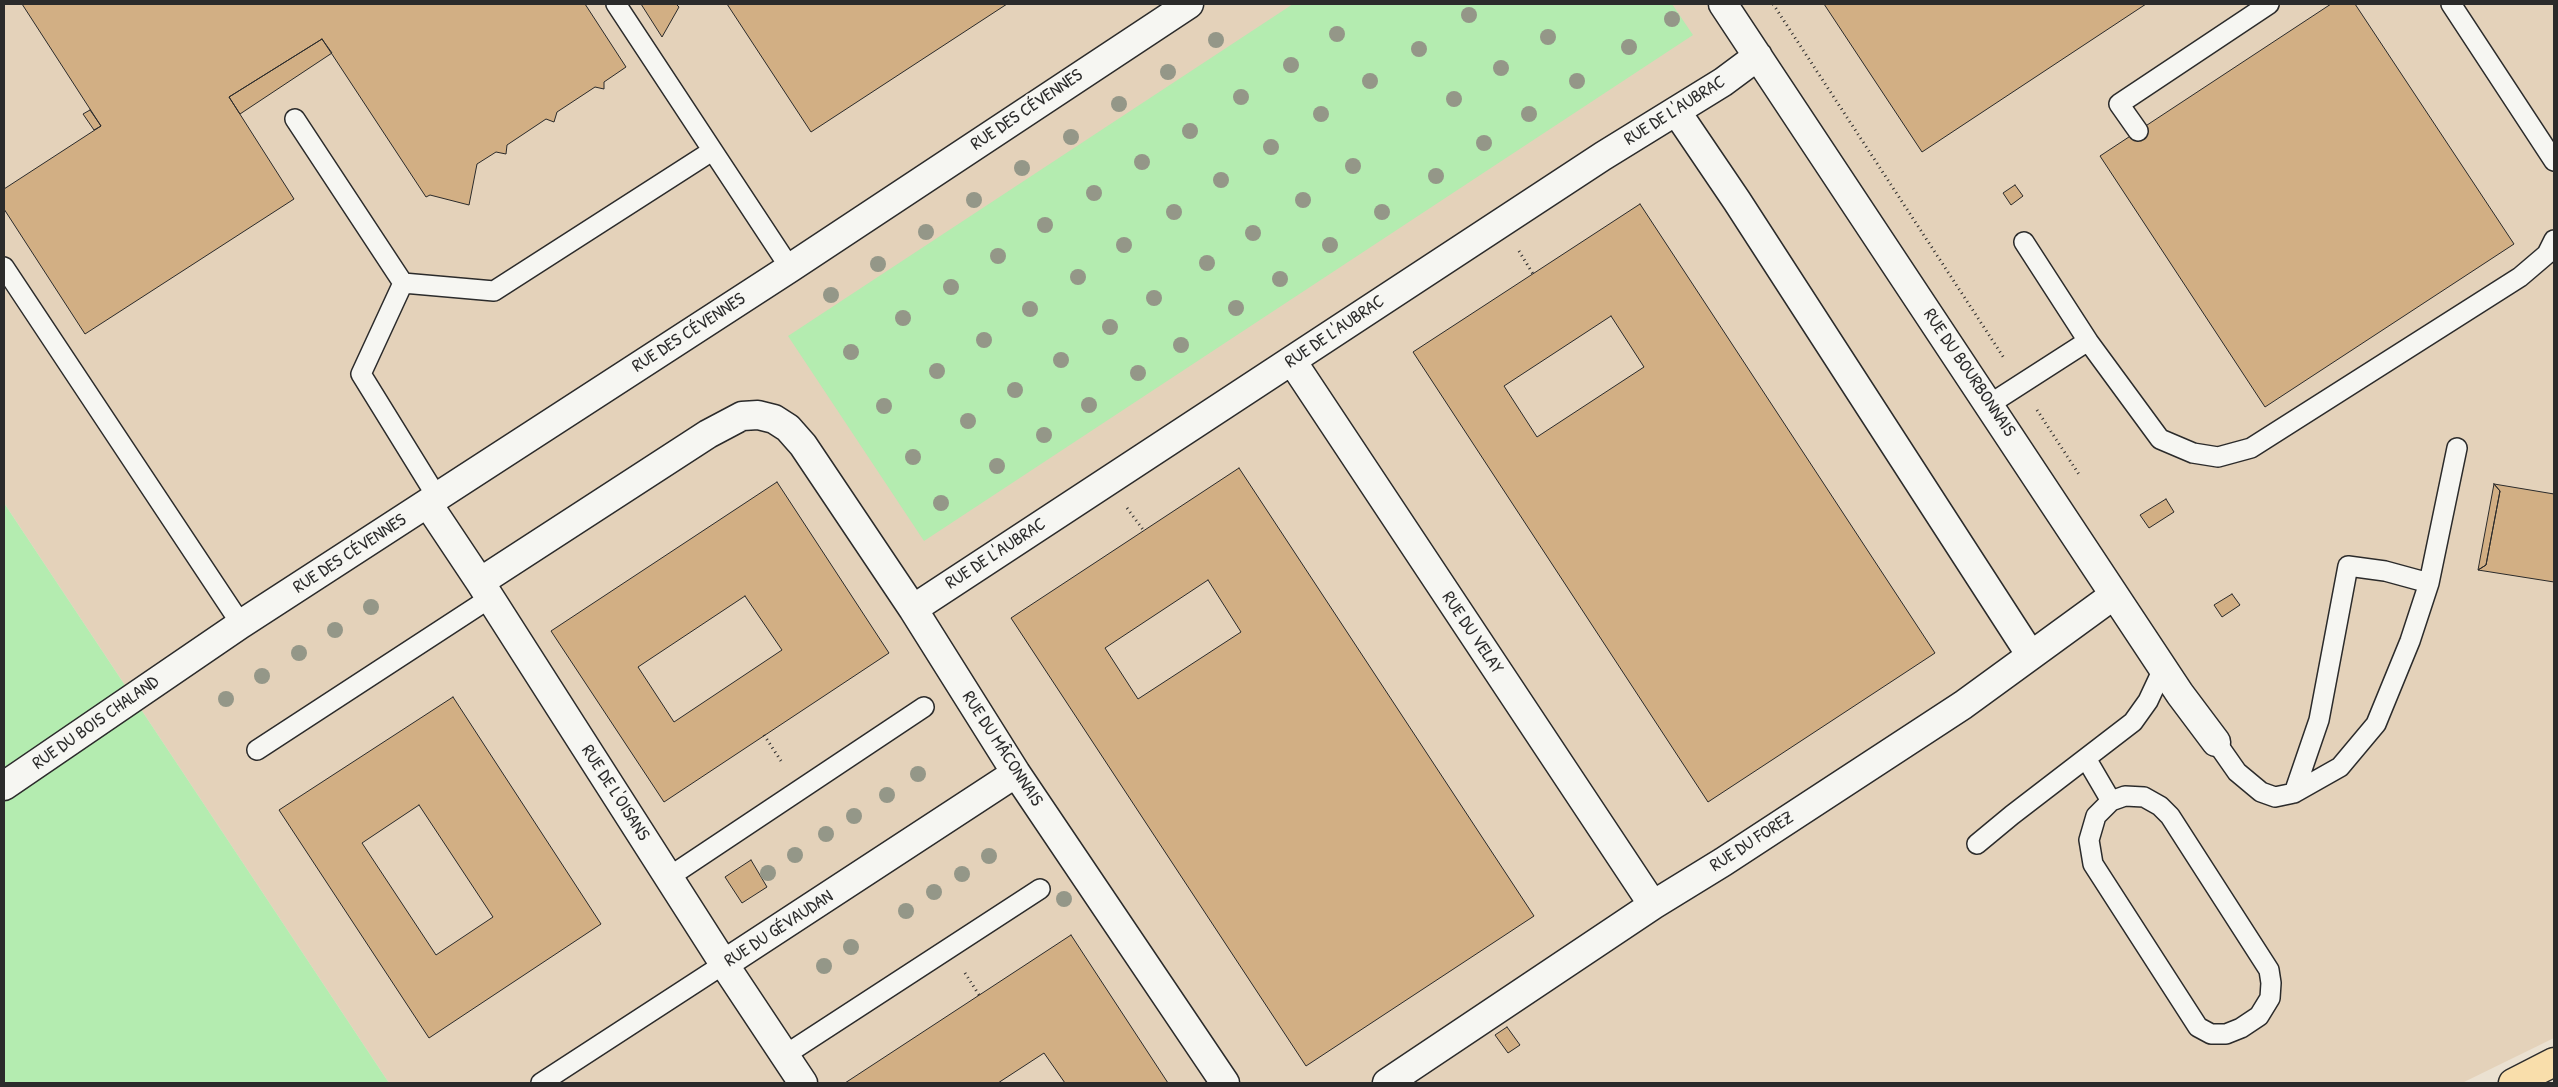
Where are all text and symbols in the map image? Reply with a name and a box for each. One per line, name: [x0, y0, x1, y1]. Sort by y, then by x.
street label: RUE DES CÉVENNES: [967, 65, 1087, 155]
street label: RUE DE L'AUBRAC: [1620, 71, 1730, 151]
street label: RUE DES CÉVENNES: [628, 288, 750, 378]
street label: RUE DE L'AUBRAC: [1281, 291, 1389, 373]
street label: RUE DU BOURBONNAIS: [1918, 305, 2020, 441]
street label: RUE DES CÉVENNES: [289, 509, 411, 599]
street label: RUE DE L'AUBRAC: [942, 514, 1050, 594]
street label: RUE DU VELAY: [1437, 588, 1507, 678]
street label: RUE DU BOIS CHALAND: [29, 671, 163, 775]
street label: RUE DU MÂCONNAIS: [957, 688, 1047, 810]
street label: RUE DE L'OISANS: [576, 741, 654, 845]
street label: RUE DU FOREZ: [1706, 807, 1798, 877]
street label: RUE DU GÉVAUDAN: [721, 886, 837, 972]

